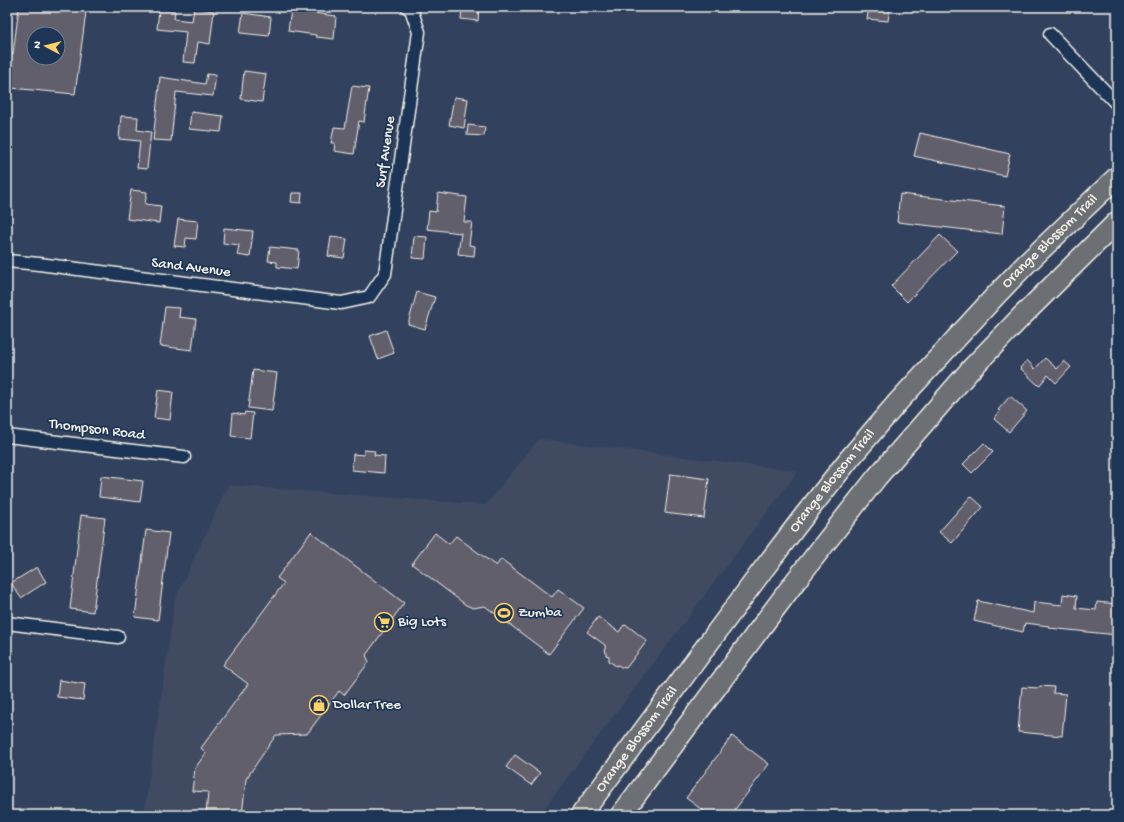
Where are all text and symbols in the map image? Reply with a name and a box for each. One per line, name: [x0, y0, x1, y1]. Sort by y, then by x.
north arrow: [26, 26, 66, 66]
text: N: [32, 41, 44, 49]
street label: Surf Avenue: [372, 115, 400, 189]
street label: Orange Blossom Trail: [998, 191, 1102, 292]
street label: Sand Avenue: [150, 254, 232, 282]
street label: Thompson Road: [47, 415, 147, 445]
street label: Orange Blossom Trail: [785, 426, 879, 536]
sports icon: Zumba: [493, 602, 515, 624]
place label: Zumba: [518, 604, 562, 622]
supermarket icon: Big Lots: [373, 611, 395, 633]
place label: Big Lots: [397, 613, 446, 631]
street label: Orange Blossom Trail: [592, 683, 682, 796]
shop icon: Dollar Tree: [308, 694, 330, 716]
place label: Dollar Tree: [332, 696, 401, 714]

